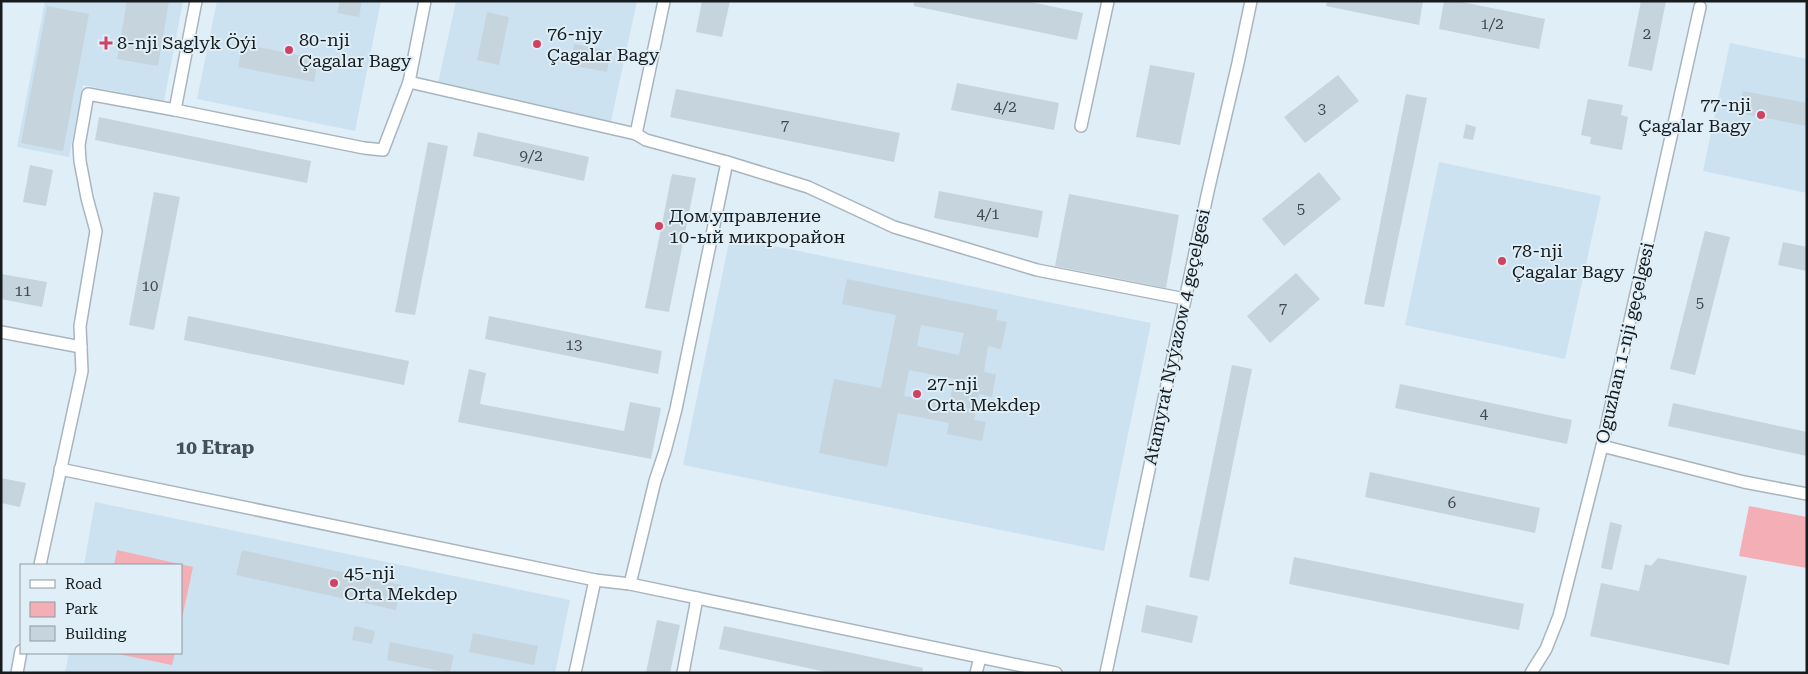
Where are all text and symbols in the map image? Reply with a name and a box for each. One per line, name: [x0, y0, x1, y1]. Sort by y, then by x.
house number: 1/2: [1480, 15, 1504, 33]
place label: 76-njy Çagalar Bagy: [547, 23, 660, 65]
house number: 2: [1643, 25, 1651, 43]
place label: 80-nji Çagalar Bagy: [299, 29, 412, 71]
place label: 8-nji Saglyk Öýi: [117, 32, 257, 53]
marker: 8-nji Saglyk Öýi: [99, 36, 113, 50]
marker: 76-njy Çagalar Bagy: [531, 38, 543, 50]
marker: 80-nji Çagalar Bagy: [283, 44, 295, 56]
place label: 77-nji Çagalar Bagy: [1639, 94, 1751, 136]
house number: 4/2: [993, 98, 1017, 116]
house number: 3: [1318, 100, 1326, 118]
marker: 77-nji Çagalar Bagy: [1755, 109, 1767, 121]
house number: 7: [781, 116, 789, 134]
house number: 9/2: [519, 147, 543, 165]
house number: 5: [1297, 200, 1305, 218]
place label: Дом.управление 10-ый микрорайон: [669, 205, 845, 247]
house number: 4/1: [976, 205, 1000, 223]
street label: Atamyrat Nyýazow 4 geçelgesi: [1139, 207, 1214, 467]
marker: Дом.управление 10-ый микрорайон: [653, 220, 665, 232]
place label: 78-nji Çagalar Bagy: [1512, 240, 1625, 282]
street label: Oguzhan 1-nji geçelgesi: [1591, 240, 1658, 446]
marker: 78-nji Çagalar Bagy: [1496, 255, 1508, 267]
house number: 10: [142, 277, 158, 295]
house number: 11: [15, 282, 31, 300]
house number: 5: [1696, 294, 1704, 312]
house number: 7: [1279, 299, 1287, 317]
house number: 13: [566, 336, 582, 354]
place label: 27-nji Orta Mekdep: [927, 373, 1041, 415]
marker: 27-nji Orta Mekdep: [911, 388, 923, 400]
house number: 4: [1480, 405, 1489, 423]
district label: 10 Etrap: [176, 436, 254, 459]
house number: 6: [1448, 494, 1456, 512]
place label: 45-nji Orta Mekdep: [344, 562, 458, 604]
legend: [20, 564, 182, 654]
text: Road: [65, 575, 102, 593]
marker: 45-nji Orta Mekdep: [328, 577, 340, 589]
text: Park: [65, 600, 99, 618]
text: Building: [65, 625, 127, 643]

